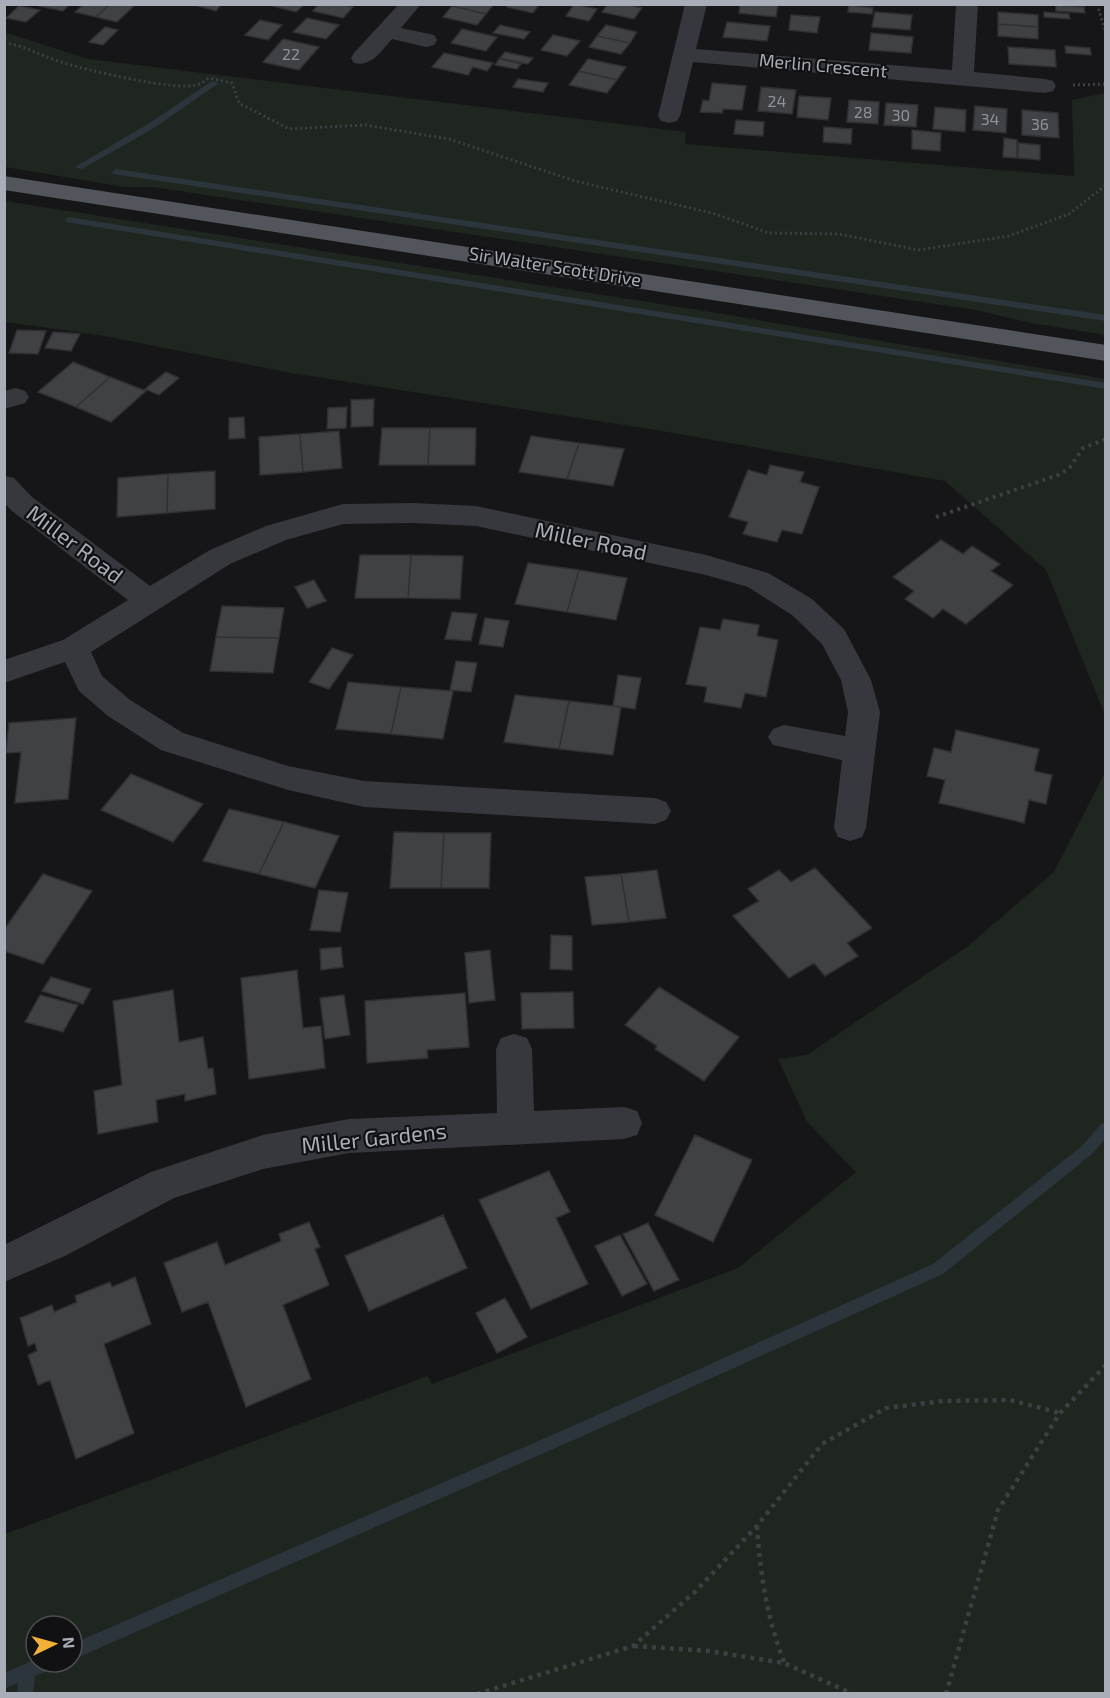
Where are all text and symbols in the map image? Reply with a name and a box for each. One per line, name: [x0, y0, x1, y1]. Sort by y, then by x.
house number: 22: [282, 44, 300, 63]
street label: Merlin Crescent: [758, 48, 888, 82]
house number: 24: [768, 91, 787, 110]
house number: 28: [854, 102, 872, 121]
house number: 30: [892, 105, 910, 124]
house number: 34: [981, 109, 1000, 128]
house number: 36: [1031, 114, 1049, 133]
street label: Sir Walter Scott Drive: [468, 242, 643, 290]
street label: Miller Road: [22, 499, 129, 588]
street label: Miller Road: [533, 515, 649, 565]
street label: Miller Gardens: [300, 1116, 448, 1158]
north arrow: [24, 1614, 84, 1674]
text: N: [59, 1636, 79, 1649]

